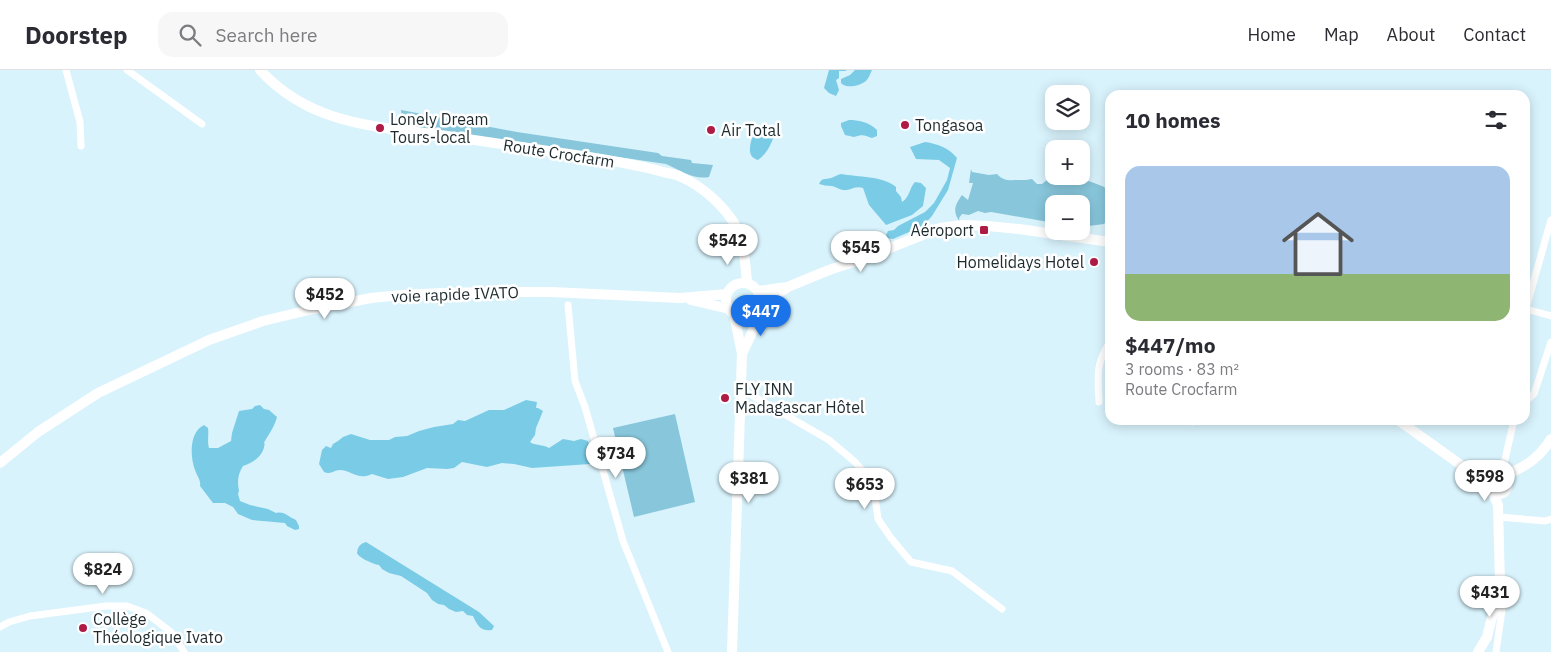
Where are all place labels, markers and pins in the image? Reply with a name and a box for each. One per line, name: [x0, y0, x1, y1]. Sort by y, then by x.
place label: Lonely Dream Tours-local: [390, 109, 488, 147]
place label: Tongasoa: [915, 115, 984, 135]
marker: Tongasoa: [899, 119, 911, 131]
place label: Air Total: [721, 120, 781, 140]
marker: Lonely Dream Tours-local: [374, 122, 386, 134]
marker: Air Total: [705, 124, 717, 136]
place label: Aéroport: [910, 220, 974, 240]
pin: $542: [698, 224, 758, 266]
marker: Aéroport: [978, 224, 990, 236]
pin: $545: [831, 230, 891, 273]
place label: Homelidays Hotel: [956, 252, 1084, 272]
marker: Homelidays Hotel: [1088, 256, 1100, 268]
pin: $452: [295, 278, 355, 320]
pin: $447: [731, 294, 791, 337]
place label: FLY INN Madagascar Hôtel: [735, 379, 864, 417]
marker: FLY INN Madagascar Hôtel: [719, 392, 731, 404]
pin: $734: [586, 436, 646, 479]
pin: $598: [1455, 460, 1515, 502]
pin: $381: [719, 462, 779, 504]
pin: $653: [835, 468, 895, 510]
pin: $824: [73, 552, 133, 595]
pin: $431: [1460, 576, 1520, 618]
place label: Collège Théologique Ivato: [93, 609, 223, 647]
marker: Collège Théologique Ivato: [77, 622, 89, 634]

